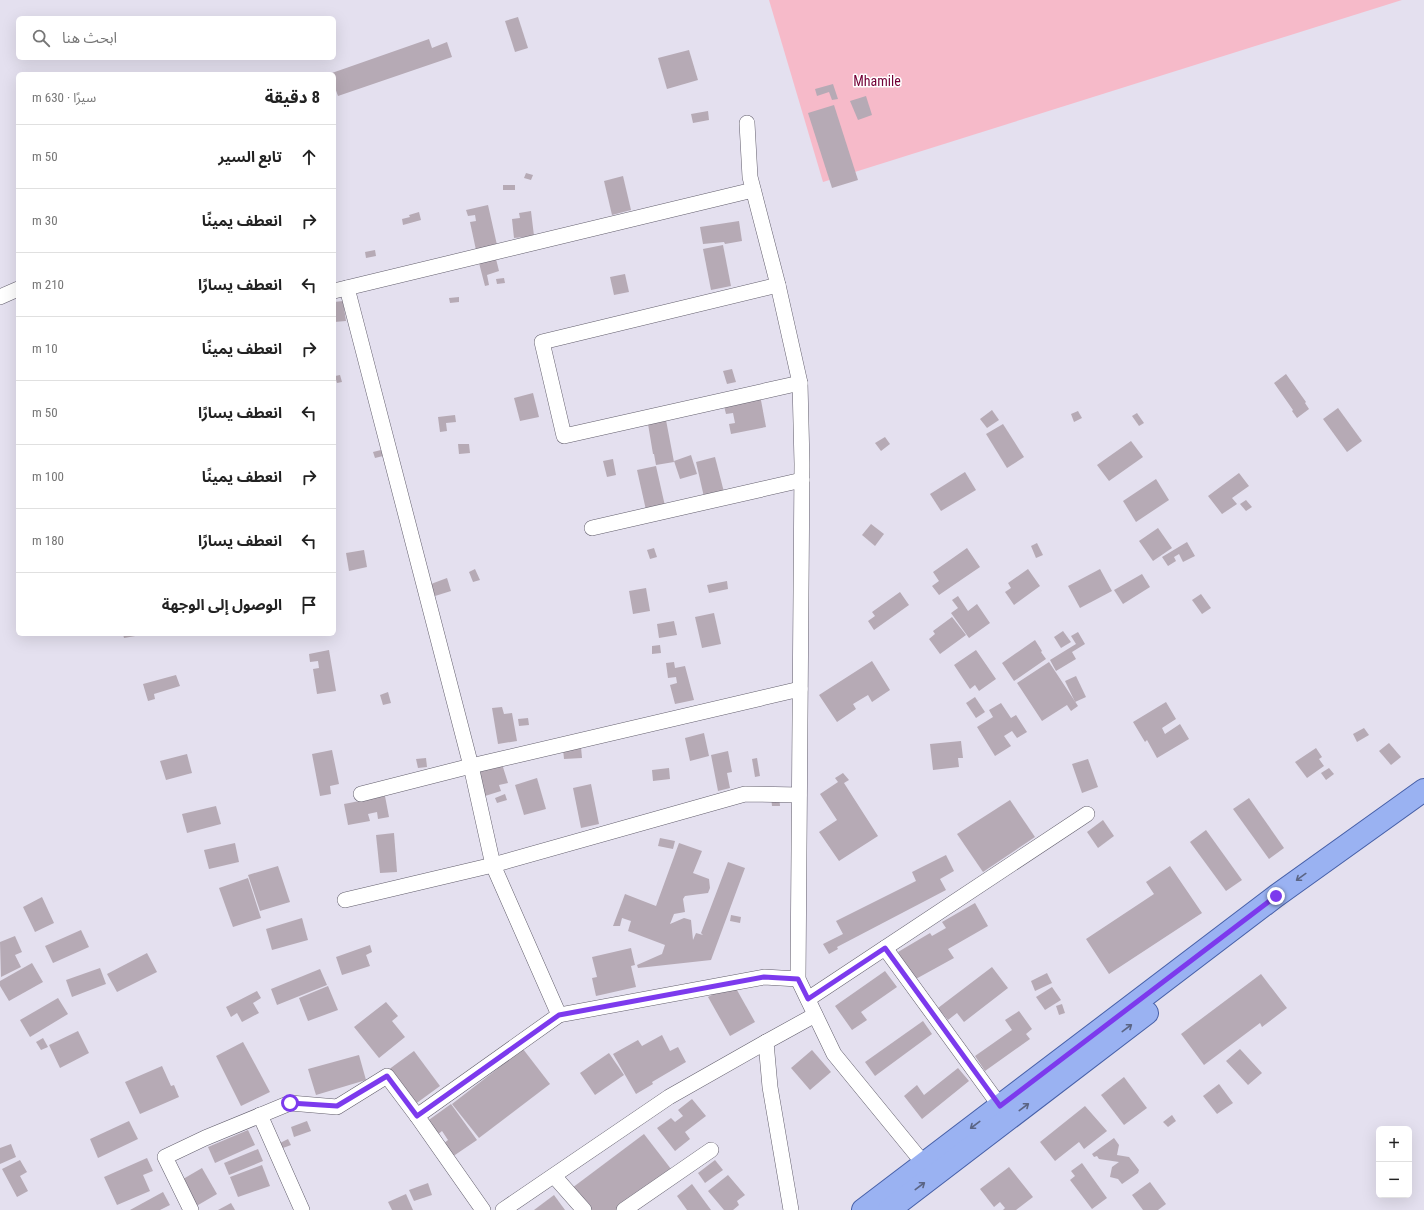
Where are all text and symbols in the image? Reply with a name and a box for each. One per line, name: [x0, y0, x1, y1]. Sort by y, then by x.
search box: [16, 16, 336, 60]
icon: search: [30, 27, 52, 49]
text: ابحث هنا: [62, 29, 117, 47]
park label: Mhamile: [853, 73, 901, 89]
text: 8 دقيقة: [265, 87, 320, 107]
text: سيرًا · 630 m: [32, 90, 96, 105]
icon: ahead: [298, 146, 320, 168]
text: تابع السير: [218, 148, 282, 166]
text: 50 m: [32, 149, 58, 164]
icon: right: [298, 210, 320, 232]
text: انعطف يمينًا: [202, 212, 282, 230]
text: 30 m: [32, 213, 58, 228]
icon: left: [298, 274, 320, 296]
text: انعطف يسارًا: [198, 276, 282, 294]
text: 210 m: [32, 277, 64, 292]
icon: right: [298, 338, 320, 360]
text: انعطف يمينًا: [202, 340, 282, 358]
text: 10 m: [32, 341, 58, 356]
icon: left: [298, 402, 320, 424]
text: انعطف يسارًا: [198, 404, 282, 422]
text: 50 m: [32, 405, 58, 420]
icon: right: [298, 466, 320, 488]
text: انعطف يمينًا: [202, 468, 282, 486]
text: 100 m: [32, 469, 64, 484]
icon: left: [298, 530, 320, 552]
text: انعطف يسارًا: [198, 532, 282, 550]
text: 180 m: [32, 533, 64, 548]
icon: arrive: [298, 594, 320, 616]
text: الوصول إلى الوجهة: [162, 596, 282, 614]
one-way arrow: [1296, 873, 1307, 881]
route end: [1267, 887, 1285, 905]
one-way arrow: [1121, 1024, 1132, 1033]
route start: [281, 1094, 299, 1112]
one-way arrow: [1018, 1103, 1029, 1112]
one-way arrow: [969, 1121, 980, 1129]
map controls: [1376, 1126, 1412, 1198]
button: +: [1376, 1126, 1412, 1162]
button: −: [1376, 1162, 1412, 1198]
one-way arrow: [915, 1182, 926, 1191]

